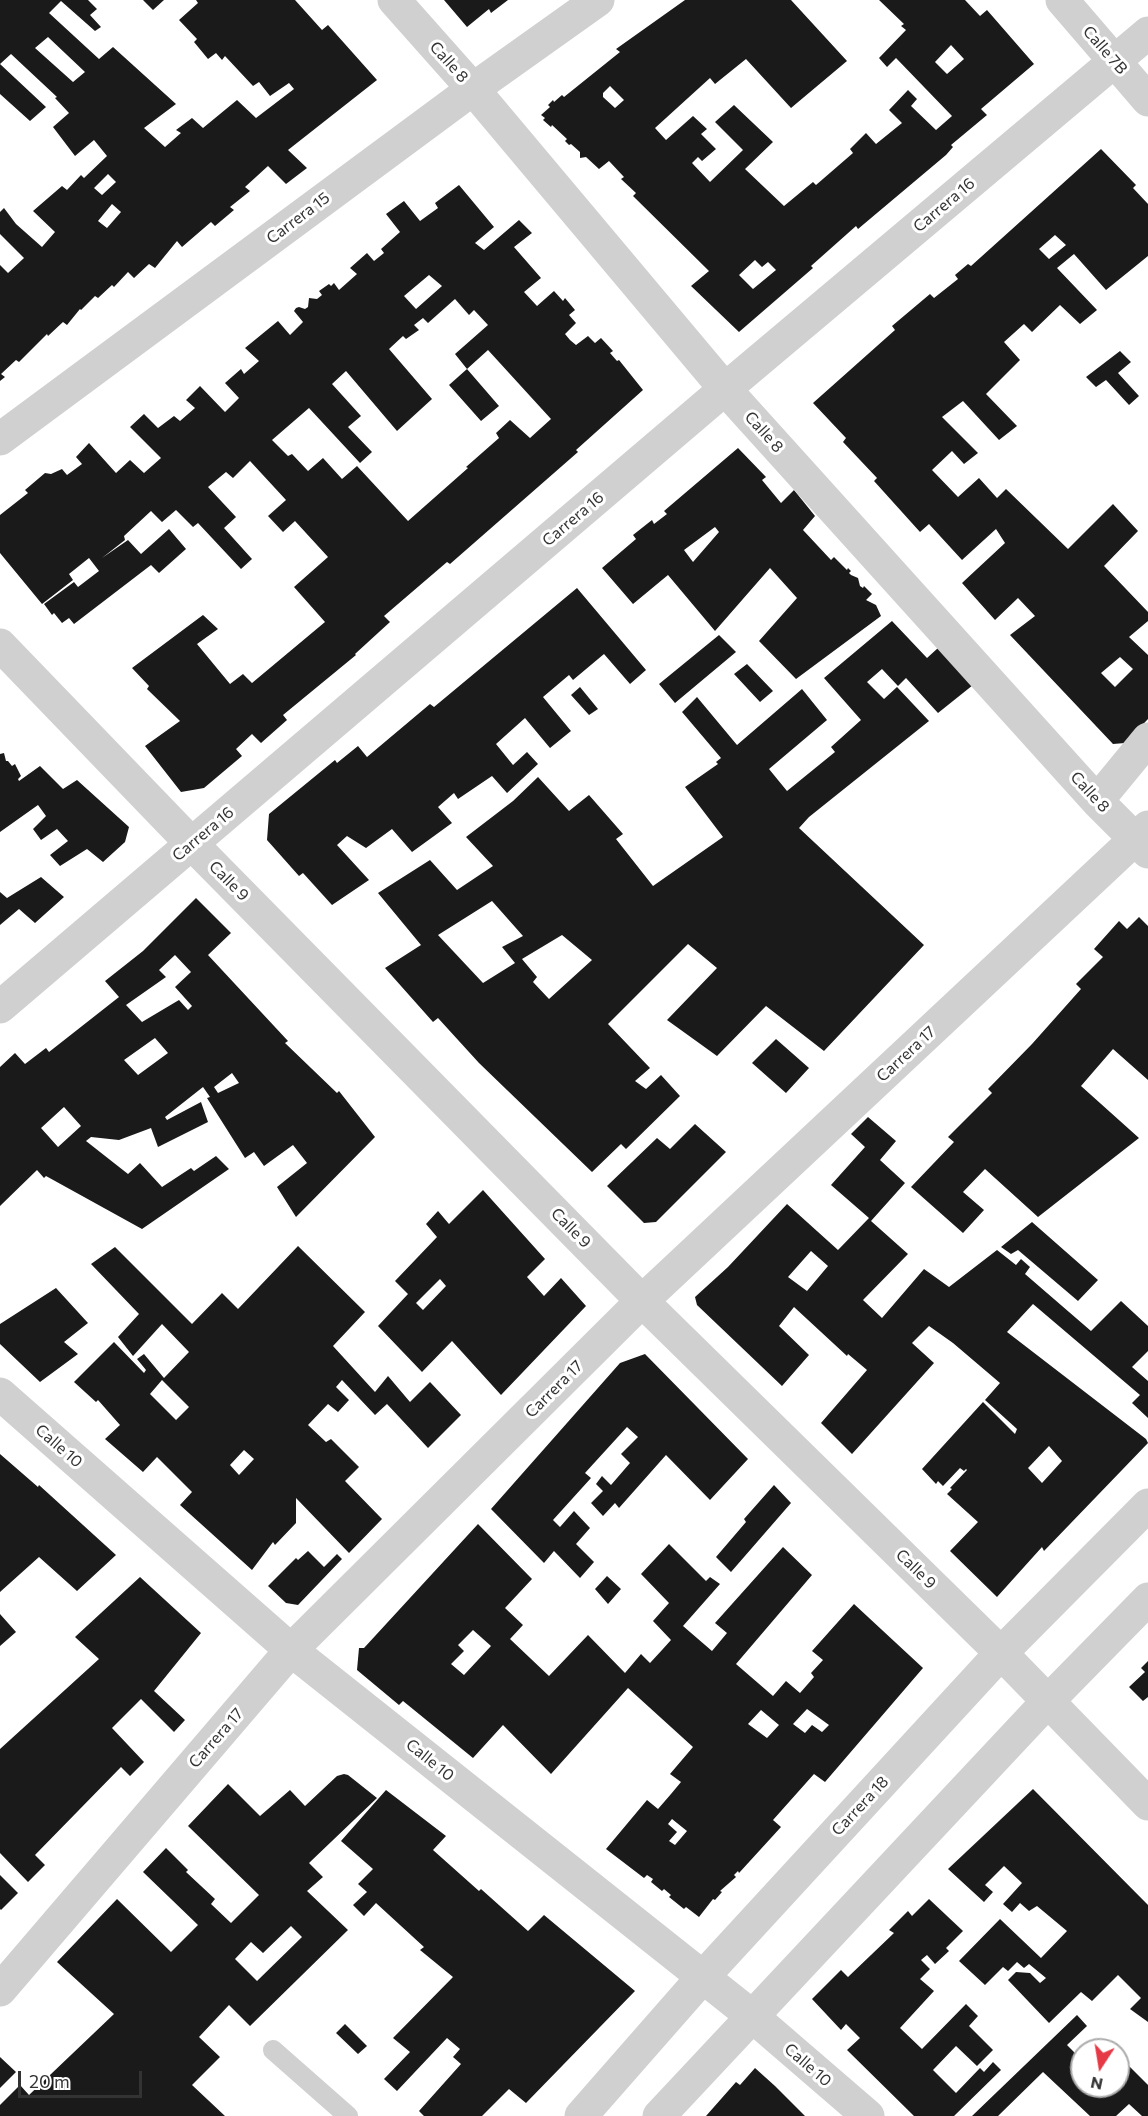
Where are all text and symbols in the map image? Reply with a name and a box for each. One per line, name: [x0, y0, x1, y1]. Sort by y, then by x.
street label: Calle 7B: [1079, 22, 1131, 78]
street label: Calle 8: [426, 37, 472, 87]
street label: Carrera 16: [909, 174, 979, 236]
street label: Carrera 15: [263, 188, 333, 248]
street label: Calle 8: [741, 407, 787, 457]
street label: Carrera 16: [538, 488, 608, 550]
street label: Calle 8: [1066, 768, 1114, 816]
street label: Carrera 16: [168, 803, 238, 865]
street label: Calle 9: [205, 857, 253, 905]
street label: Carrera 17: [873, 1022, 939, 1086]
street label: Calle 9: [547, 1204, 595, 1252]
street label: Carrera 17: [521, 1356, 587, 1422]
street label: Calle 10: [31, 1420, 87, 1472]
street label: Calle 9: [892, 1545, 940, 1593]
street label: Carrera 17: [185, 1704, 247, 1772]
street label: Calle 10: [402, 1735, 458, 1785]
street label: Carrera 18: [828, 1772, 892, 1840]
north arrow: [1070, 2038, 1130, 2098]
street label: Calle 10: [780, 2039, 836, 2091]
scale bar: [21, 2059, 146, 2097]
text: 20 m: [29, 2070, 70, 2092]
text: N: [1089, 2074, 1104, 2095]

